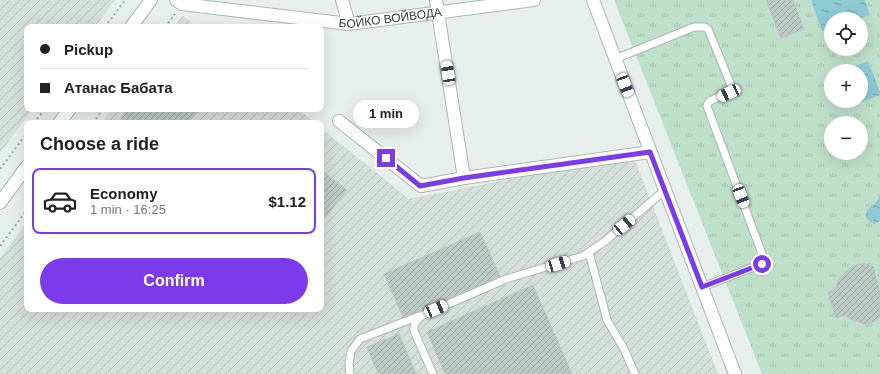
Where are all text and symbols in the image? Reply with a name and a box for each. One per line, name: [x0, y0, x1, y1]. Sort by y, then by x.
street label: БОЙКО ВОЙВОДА: [338, 5, 443, 31]
map controls: [824, 12, 868, 160]
button: locate: [824, 12, 868, 56]
text: Pickup: [64, 41, 113, 58]
car: [440, 60, 456, 86]
button: +: [824, 64, 868, 108]
car: [615, 72, 635, 98]
text: Атанас Бабата: [64, 79, 173, 96]
car: [716, 82, 742, 104]
callout: 1 min: [353, 100, 419, 128]
text: 1 min: [369, 106, 403, 121]
button: −: [824, 116, 868, 160]
text: Choose a ride: [40, 134, 159, 154]
route end: [377, 149, 395, 167]
icon: car: [42, 183, 78, 219]
car: [731, 183, 751, 209]
text: Economy: [90, 185, 158, 202]
text: $1.12: [268, 193, 306, 210]
text: 1 min · 16:25: [90, 202, 166, 217]
car: [611, 213, 637, 237]
car: [545, 255, 571, 273]
route start: [753, 255, 771, 273]
button: Confirm: [40, 258, 308, 304]
car: [423, 299, 449, 319]

